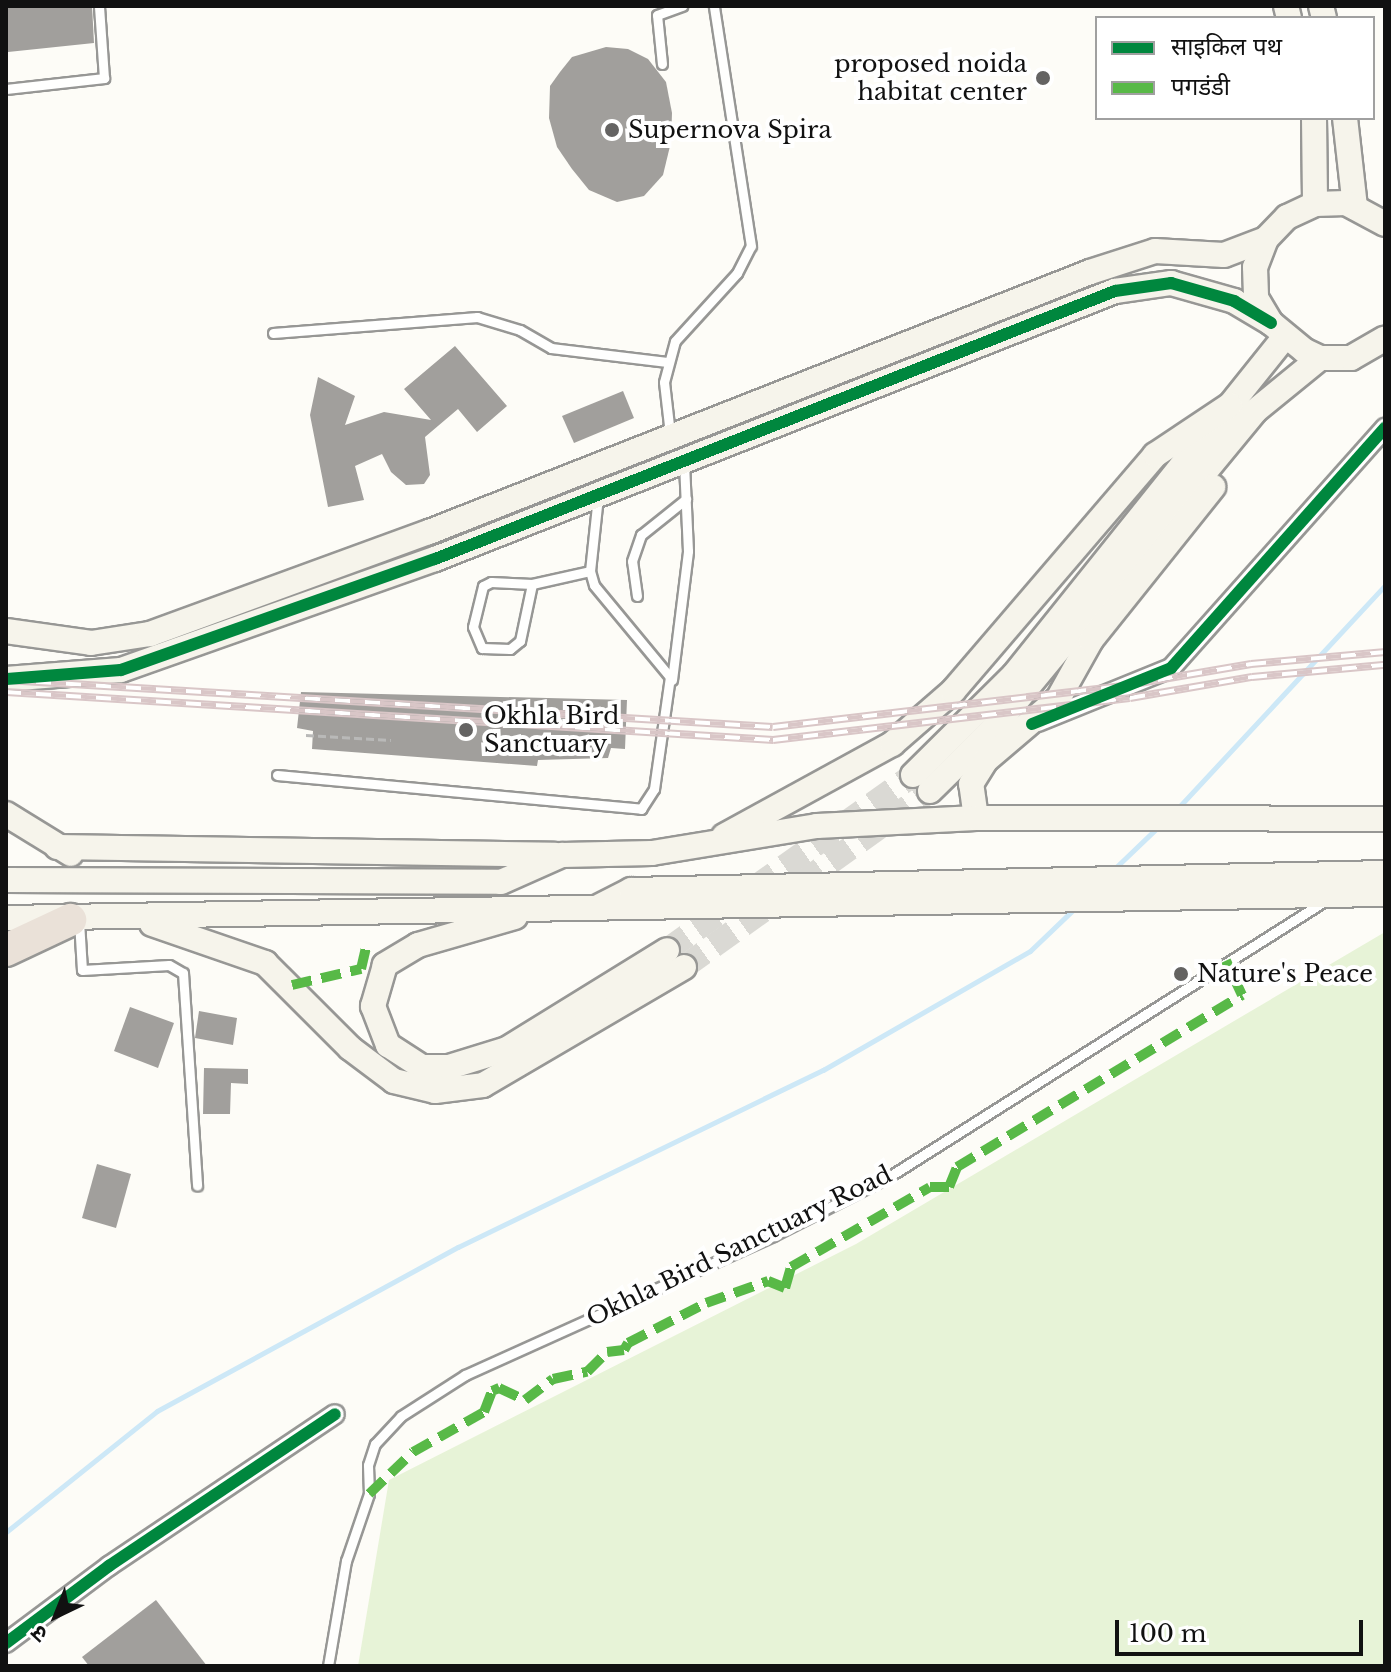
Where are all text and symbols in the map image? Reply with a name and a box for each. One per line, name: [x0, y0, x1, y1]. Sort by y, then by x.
legend: [1095, 16, 1375, 120]
text: साइकिल पथ: [1171, 32, 1282, 61]
place label: proposed noida habitat center: [834, 50, 1027, 106]
marker: proposed noida habitat center: [1034, 69, 1052, 87]
text: पगडंडी: [1171, 72, 1230, 101]
place label: Supernova Spira: [628, 116, 832, 144]
marker: Supernova Spira: [603, 121, 621, 139]
place label: Okhla Bird Sanctuary: [484, 702, 620, 758]
marker: Okhla Bird Sanctuary: [455, 719, 477, 741]
place label: Nature's Peace: [1197, 960, 1373, 988]
marker: Nature's Peace: [1172, 965, 1190, 983]
street label: Okhla Bird Sanctuary Road: [581, 1159, 897, 1333]
north arrow: [16, 1576, 96, 1656]
scale bar: [1119, 1604, 1367, 1654]
text: 100 m: [1129, 1619, 1207, 1648]
text: उ: [25, 1620, 53, 1648]

